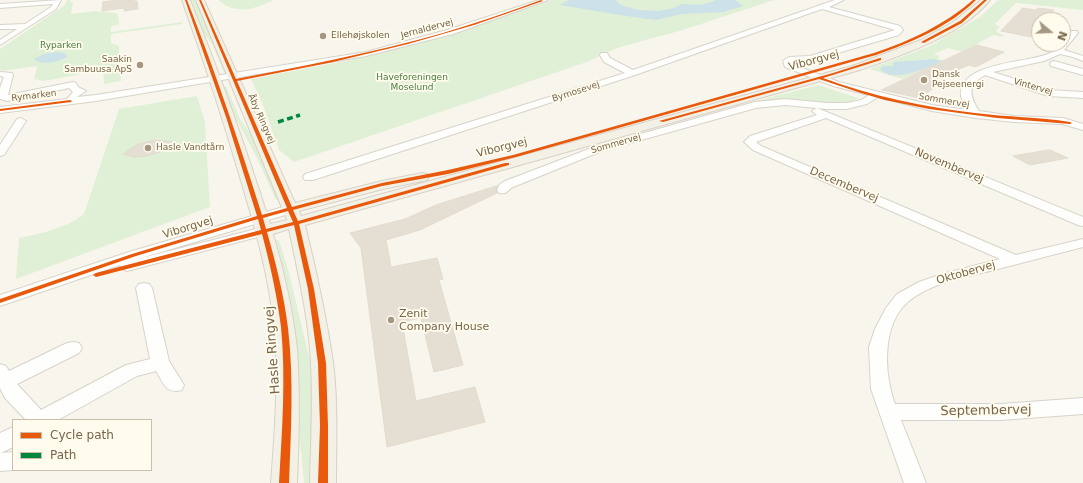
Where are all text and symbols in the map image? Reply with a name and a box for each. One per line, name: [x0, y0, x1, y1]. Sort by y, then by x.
north arrow: [1031, 12, 1071, 52]
street label: Jernaldervej: [400, 17, 454, 41]
text: N: [1054, 29, 1070, 42]
marker: Ellehøjskolen: [318, 31, 328, 41]
place label: Ellehøjskolen: [331, 31, 390, 41]
park label: Ryparken: [40, 41, 82, 51]
street label: Viborgvej: [787, 48, 841, 74]
place label: Saakin Sambuusa ApS: [64, 55, 132, 76]
marker: Saakin Sambuusa ApS: [135, 60, 145, 70]
place label: Dansk Pejseenergi: [932, 70, 984, 91]
park label: Haveforeningen Moselund: [376, 73, 448, 94]
marker: Dansk Pejseenergi: [919, 75, 929, 85]
street label: Vintervej: [1012, 76, 1054, 98]
street label: Bymosevej: [551, 79, 601, 105]
street label: Rymarken: [11, 88, 57, 104]
street label: Sommervej: [918, 91, 970, 111]
street label: Åby Ringvej: [245, 92, 277, 146]
street label: Sommervej: [590, 132, 642, 156]
street label: Viborgvej: [475, 135, 529, 161]
marker: Hasle Vandtårn: [143, 143, 153, 153]
place label: Hasle Vandtårn: [156, 143, 225, 153]
street label: Novembervej: [913, 146, 985, 186]
street label: Decembervej: [808, 165, 880, 205]
street label: Viborgvej: [161, 214, 215, 242]
street label: Oktobervej: [935, 258, 997, 288]
street label: Hasle Ringvej: [262, 305, 284, 395]
place label: Zenit Company House: [399, 307, 489, 333]
marker: Zenit Company House: [386, 315, 396, 325]
street label: Septembervej: [940, 402, 1032, 420]
legend: [12, 419, 152, 471]
text: Cycle path: [50, 428, 114, 442]
text: Path: [50, 448, 76, 462]

